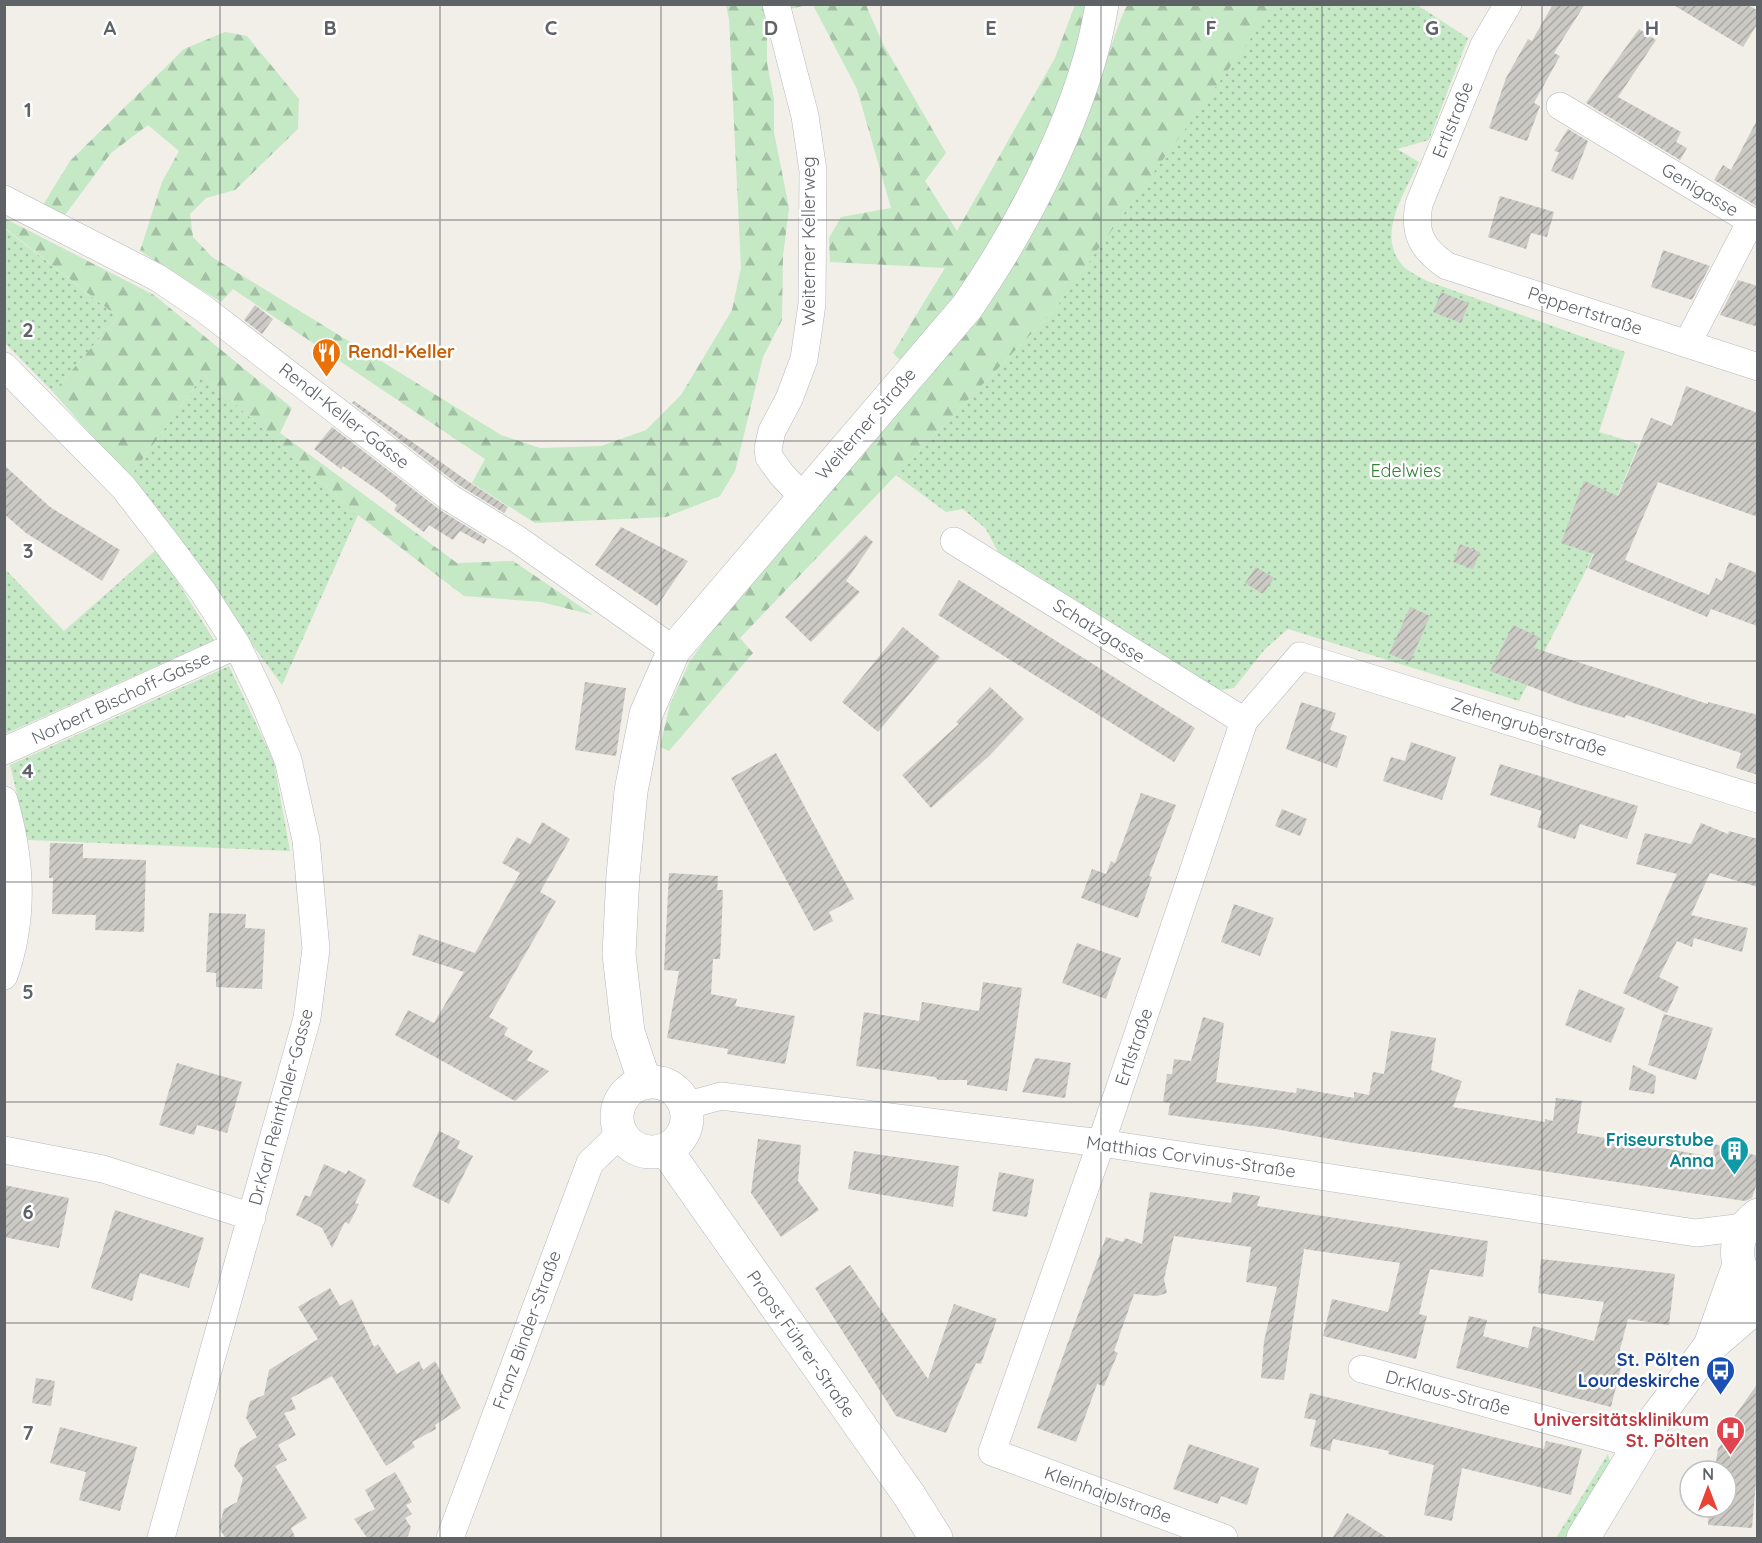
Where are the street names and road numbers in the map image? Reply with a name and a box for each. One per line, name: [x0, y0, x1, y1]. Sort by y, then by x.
street label: Ertlstraße: [1427, 78, 1478, 162]
street label: Weiterner Kellerweg: [797, 156, 820, 326]
street label: Genigasse: [1657, 158, 1743, 222]
street label: Peppertstraße: [1525, 281, 1645, 340]
street label: Rendl-Keller-Gasse: [274, 357, 414, 474]
street label: Weiterner Straße: [810, 363, 921, 485]
street label: Schatzgasse: [1049, 593, 1150, 668]
street label: Norbert Bischoff-Gasse: [28, 646, 214, 749]
street label: Zehengruberstraße: [1448, 692, 1610, 761]
street label: Ertlstraße: [1110, 1005, 1158, 1089]
street label: Dr.Karl Reinthaler-Gasse: [243, 1006, 318, 1208]
street label: Matthias Corvinus-Straße: [1085, 1130, 1297, 1183]
street label: Franz Binder-Straße: [487, 1247, 566, 1412]
street label: Propst Führer-Straße: [742, 1266, 861, 1422]
street label: Dr.Klaus-Straße: [1383, 1365, 1513, 1420]
street label: Kleinhaiplstraße: [1041, 1461, 1175, 1528]

